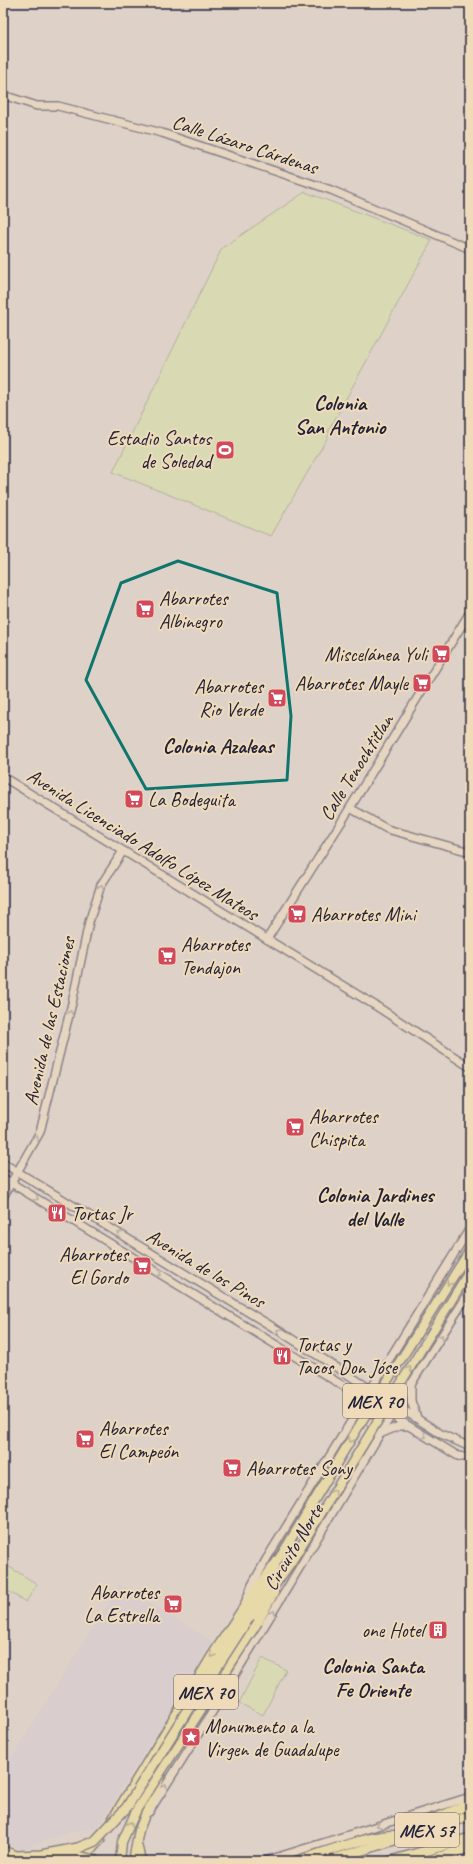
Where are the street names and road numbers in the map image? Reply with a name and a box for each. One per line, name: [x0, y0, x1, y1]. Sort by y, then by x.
street label: Calle Lázaro Cárdenas: [169, 109, 323, 180]
street label: Calle Tenochtitlan: [314, 709, 400, 825]
street label: Avenida Licenciado Adolfo López Mateos: [23, 763, 265, 927]
street label: Avenida de las Estaciones: [18, 933, 81, 1108]
street label: Avenida de los Pinos: [142, 1223, 271, 1315]
road number: MEX 70: [343, 1384, 407, 1418]
street label: Circuito Norte: [258, 1498, 330, 1595]
road number: MEX 70: [174, 1675, 238, 1709]
road number: MEX 57: [395, 1813, 459, 1847]

